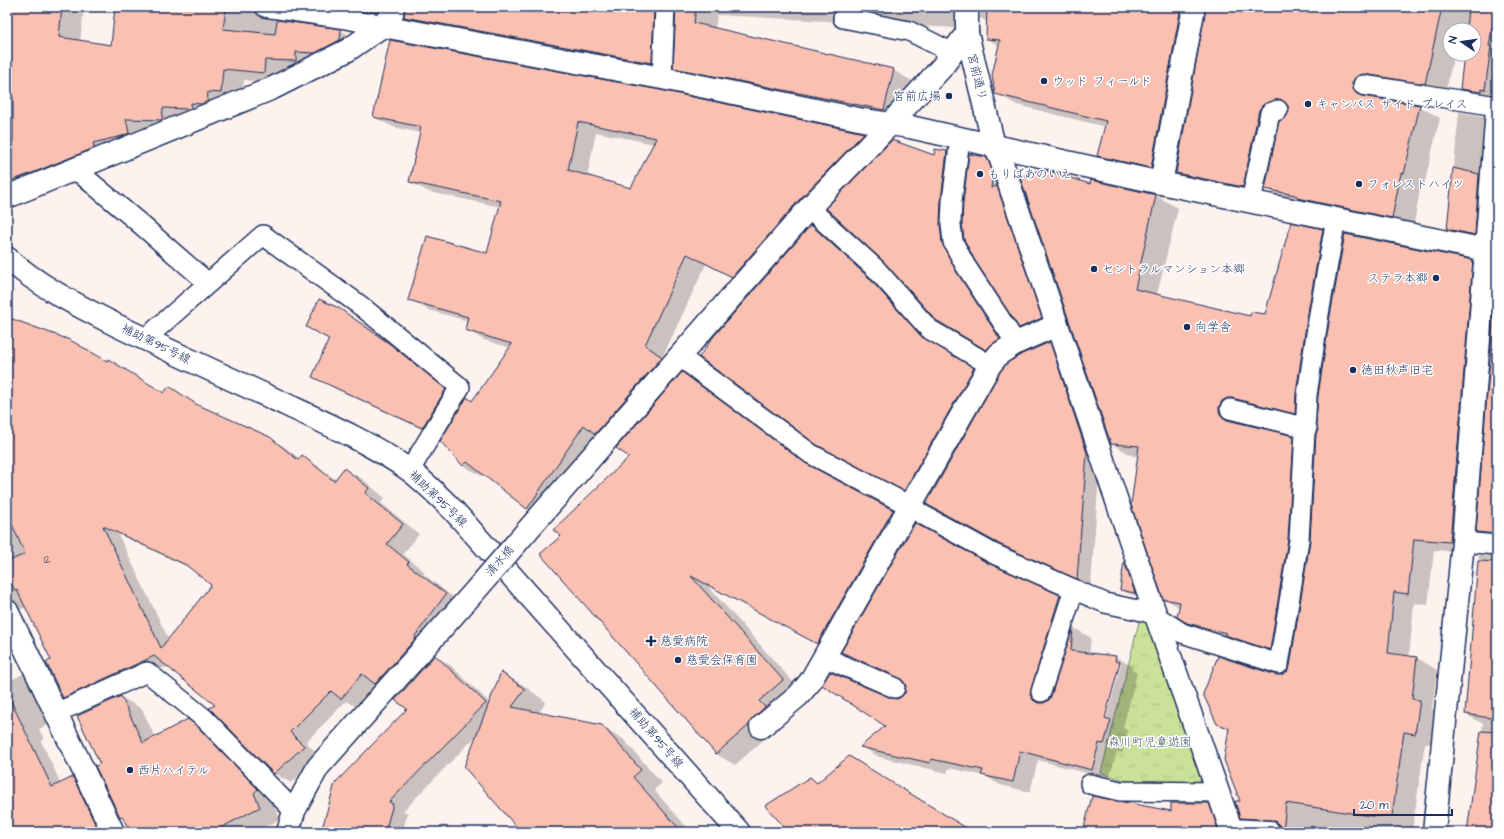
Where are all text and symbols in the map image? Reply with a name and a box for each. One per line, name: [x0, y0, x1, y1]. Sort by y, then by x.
north arrow: [1442, 22, 1482, 62]
text: N: [1445, 35, 1461, 45]
street label: 宮前通り: [963, 52, 991, 102]
place label: ウッド フィールド: [1052, 73, 1152, 90]
marker: ウッド フィールド: [1039, 76, 1049, 86]
place label: 宮前広場: [893, 88, 941, 105]
marker: 宮前広場: [944, 91, 954, 101]
place label: キャンパス サイド プレイス: [1316, 96, 1467, 113]
marker: キャンパス サイド プレイス: [1303, 99, 1313, 109]
place label: もりばあのいえ: [988, 166, 1072, 183]
marker: もりばあのいえ: [975, 169, 985, 179]
place label: フォレストハイツ: [1367, 176, 1464, 193]
marker: フォレストハイツ: [1354, 179, 1364, 189]
place label: セントラルマンション本郷: [1102, 261, 1245, 278]
marker: セントラルマンション本郷: [1089, 264, 1099, 274]
place label: ステラ本郷: [1367, 270, 1428, 287]
marker: ステラ本郷: [1431, 273, 1441, 283]
place label: 向学舎: [1195, 319, 1231, 336]
street label: 補助第95号線: [118, 320, 194, 368]
marker: 向学舎: [1182, 322, 1192, 332]
place label: 徳田秋声旧宅: [1361, 362, 1433, 379]
marker: 徳田秋声旧宅: [1348, 365, 1358, 375]
street label: 補助第95号線: [405, 467, 471, 531]
street label: 清水橋: [482, 542, 518, 580]
house number: 12: [43, 553, 51, 567]
place label: 慈愛病院: [660, 633, 708, 650]
marker: 慈愛病院: [645, 635, 657, 647]
place label: 慈愛会保育園: [686, 652, 758, 669]
marker: 慈愛会保育園: [673, 655, 683, 665]
street label: 補助第95号線: [625, 704, 687, 772]
park label: 森川町児童遊園: [1108, 734, 1192, 751]
place label: 西片ハイテル: [138, 762, 210, 779]
marker: 西片ハイテル: [125, 765, 135, 775]
scale bar: [1354, 791, 1452, 817]
text: 20 m: [1360, 797, 1389, 814]

